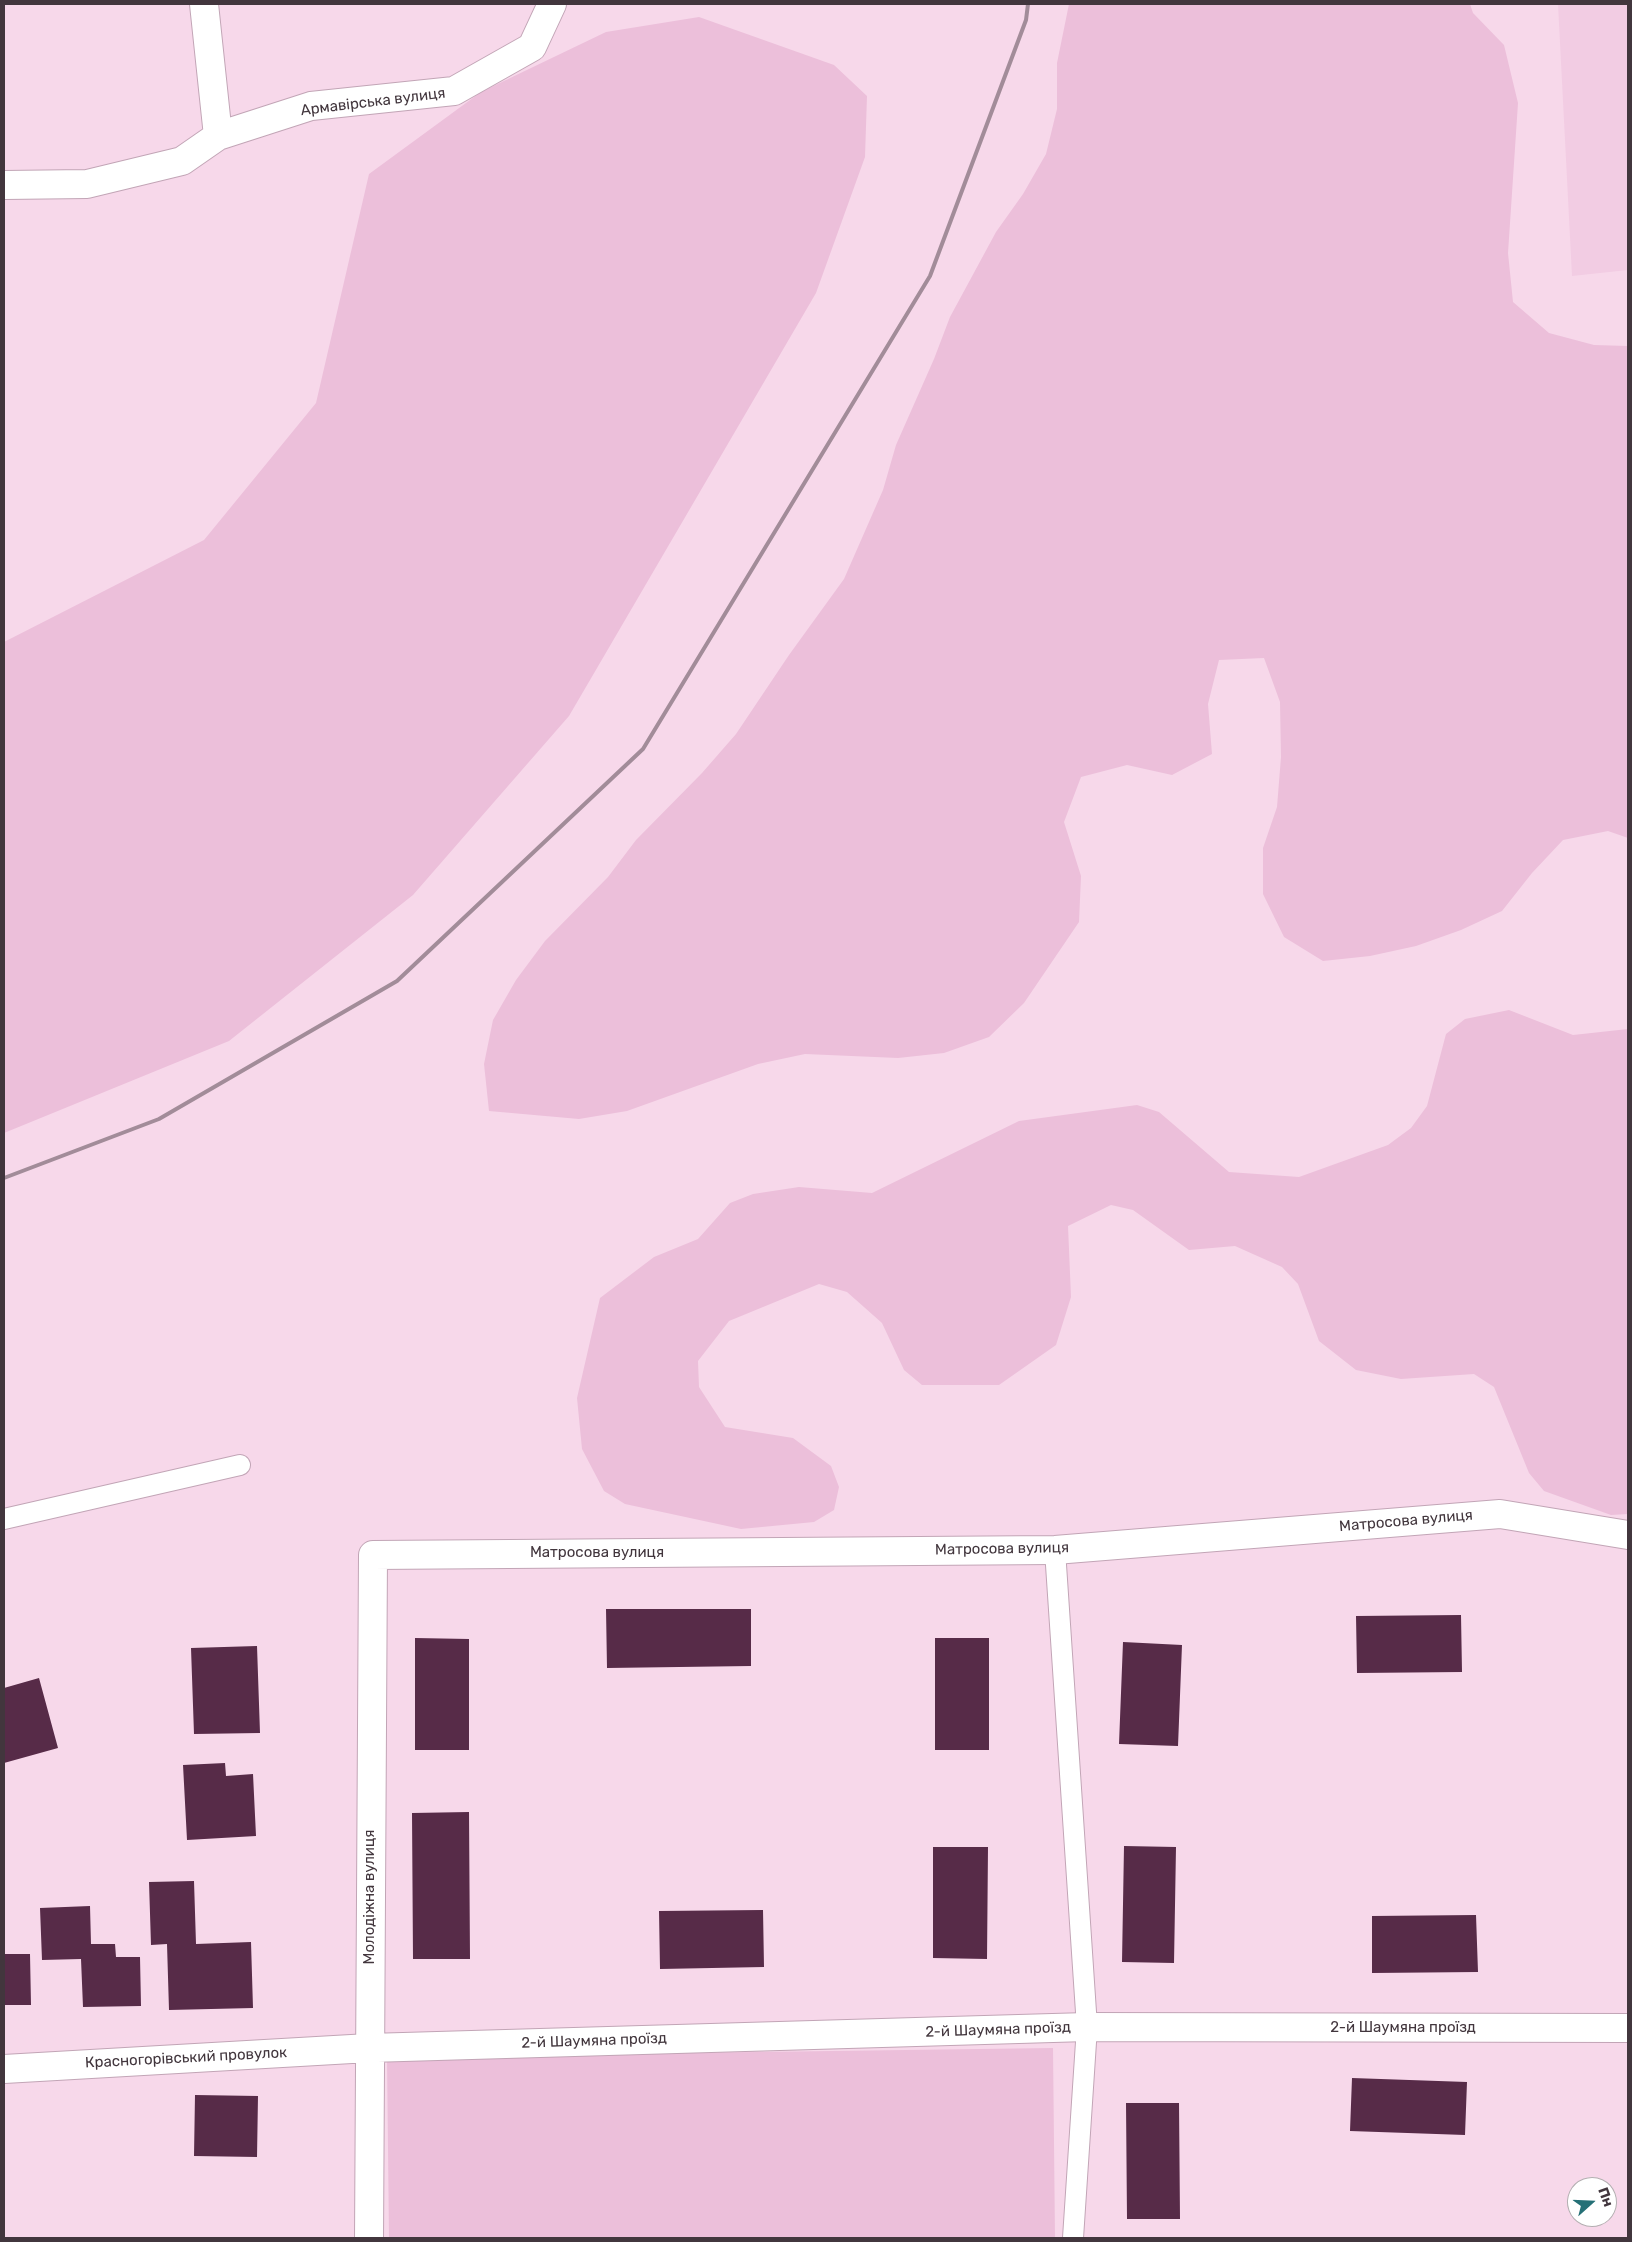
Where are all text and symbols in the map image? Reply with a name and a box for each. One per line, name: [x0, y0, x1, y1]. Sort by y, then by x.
street label: Армавірська вулиця: [300, 84, 446, 120]
street label: Матросова вулиця: [1338, 1506, 1474, 1536]
street label: Матросова вулиця: [935, 1539, 1069, 1559]
street label: Матросова вулиця: [530, 1544, 664, 1562]
street label: Молодіжна вулиця: [361, 1830, 379, 1964]
street label: 2-й Шаумяна проїзд: [925, 2018, 1071, 2042]
street label: 2-й Шаумяна проїзд: [1330, 2019, 1476, 2037]
street label: 2-й Шаумяна проїзд: [521, 2029, 667, 2053]
street label: Красногорівський провулок: [84, 2044, 288, 2072]
north arrow: [1567, 2177, 1617, 2227]
text: Пн: [1594, 2185, 1617, 2209]

